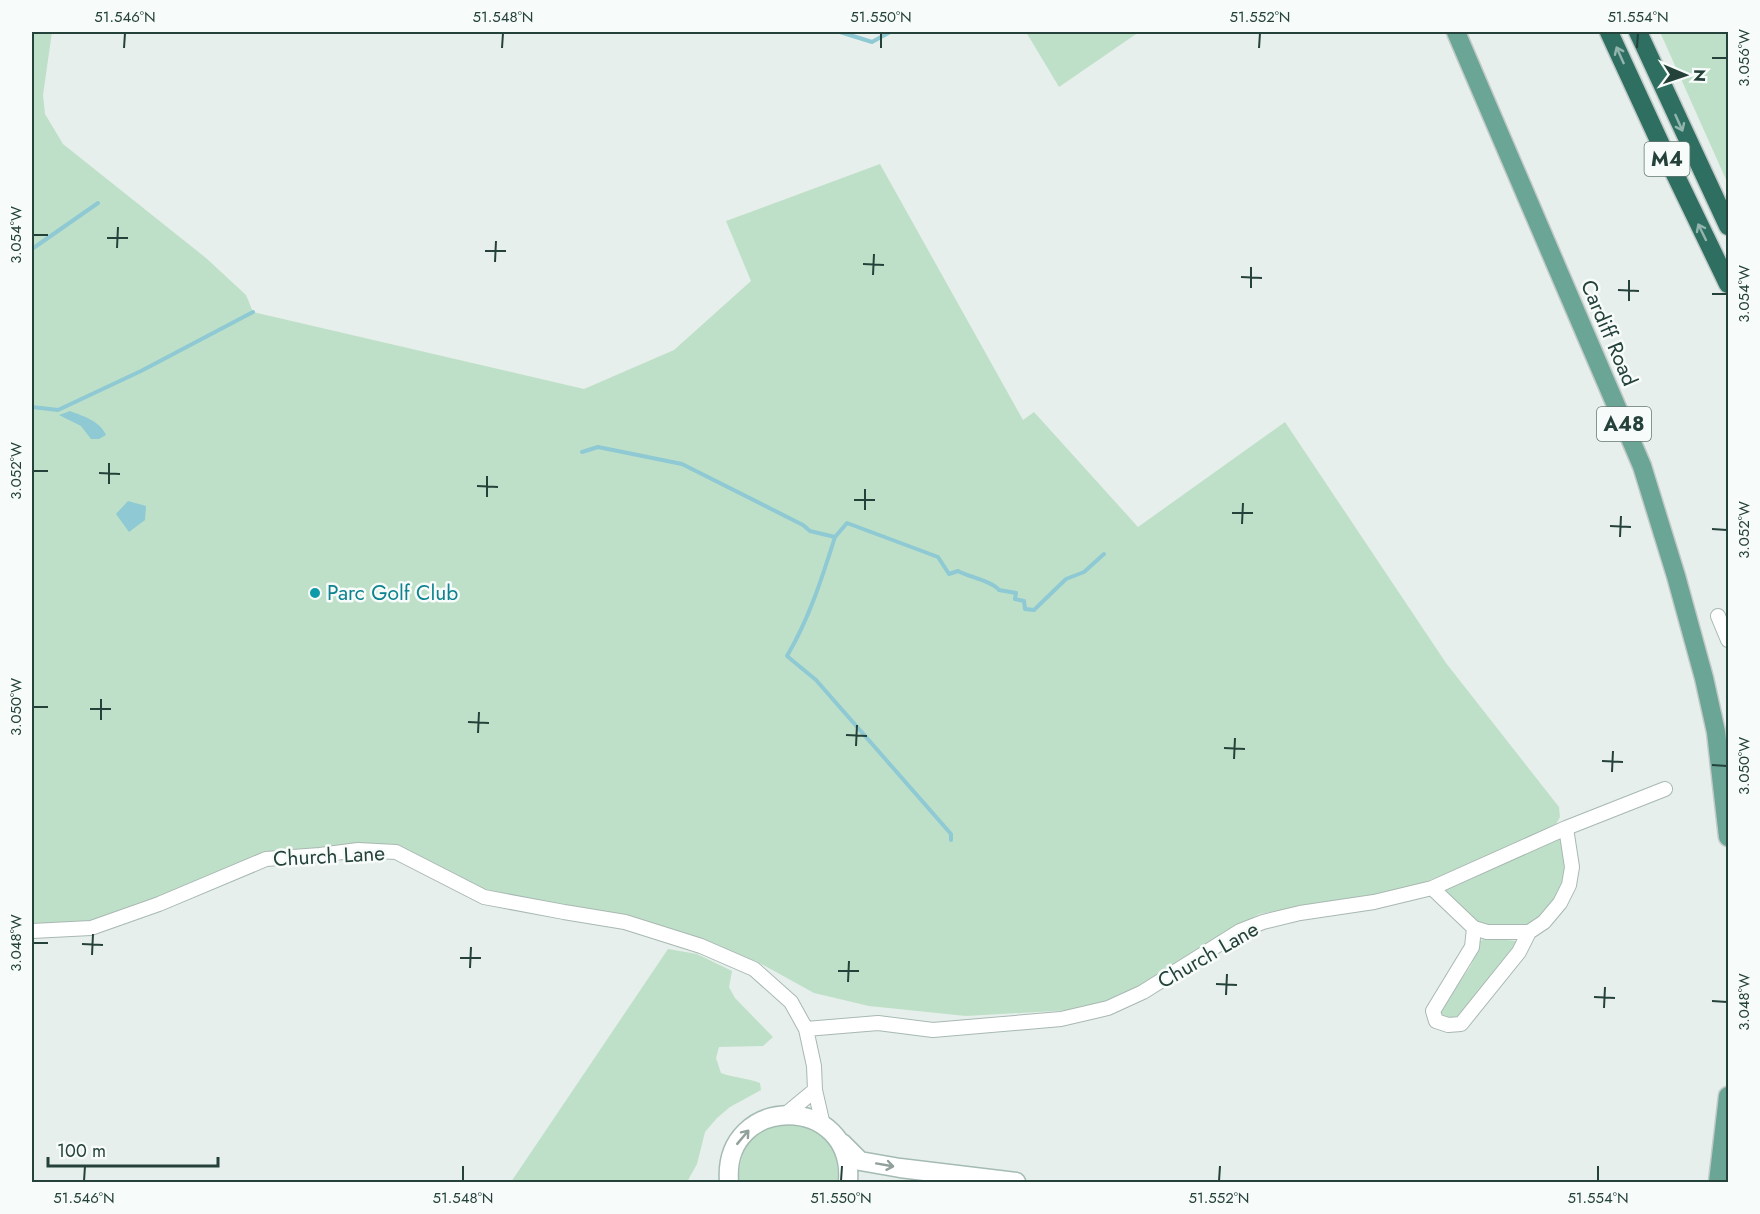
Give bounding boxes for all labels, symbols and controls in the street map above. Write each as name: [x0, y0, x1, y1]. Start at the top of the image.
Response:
text: 51.546°N: [94, 6, 156, 28]
text: 51.548°N: [473, 6, 533, 28]
text: 51.550°N: [850, 6, 912, 28]
text: 51.552°N: [1230, 6, 1290, 28]
text: 51.554°N: [1607, 6, 1669, 28]
text: 3.056°W: [1733, 29, 1755, 87]
north arrow: [1655, 45, 1715, 105]
one-way arrow: [1614, 47, 1625, 65]
text: N: [1688, 69, 1711, 82]
one-way arrow: [1674, 114, 1685, 132]
road number: M4: [1644, 142, 1690, 176]
text: 3.054°W: [5, 206, 27, 264]
one-way arrow: [1696, 223, 1708, 241]
text: 3.054°W: [1733, 265, 1755, 323]
street label: Cardiff Road: [1573, 275, 1645, 391]
road number: A48: [1597, 407, 1651, 441]
text: 3.052°W: [5, 442, 27, 500]
text: 3.052°W: [1733, 501, 1755, 559]
place label: Parc Golf Club: [327, 578, 458, 608]
marker: Parc Golf Club: [308, 586, 322, 600]
text: 3.050°W: [5, 678, 27, 736]
text: 3.050°W: [1733, 737, 1755, 795]
street label: Church Lane: [272, 838, 386, 874]
text: 3.048°W: [5, 914, 27, 972]
street label: Church Lane: [1152, 914, 1264, 996]
text: 3.048°W: [1733, 973, 1755, 1031]
scale bar: [48, 1130, 218, 1168]
one-way arrow: [736, 1130, 750, 1145]
text: 100 m: [57, 1138, 106, 1164]
one-way arrow: [874, 1160, 894, 1171]
text: 51.546°N: [53, 1187, 115, 1209]
text: 51.548°N: [433, 1187, 493, 1209]
text: 51.550°N: [810, 1187, 872, 1209]
text: 51.552°N: [1189, 1187, 1249, 1209]
text: 51.554°N: [1567, 1187, 1629, 1209]

